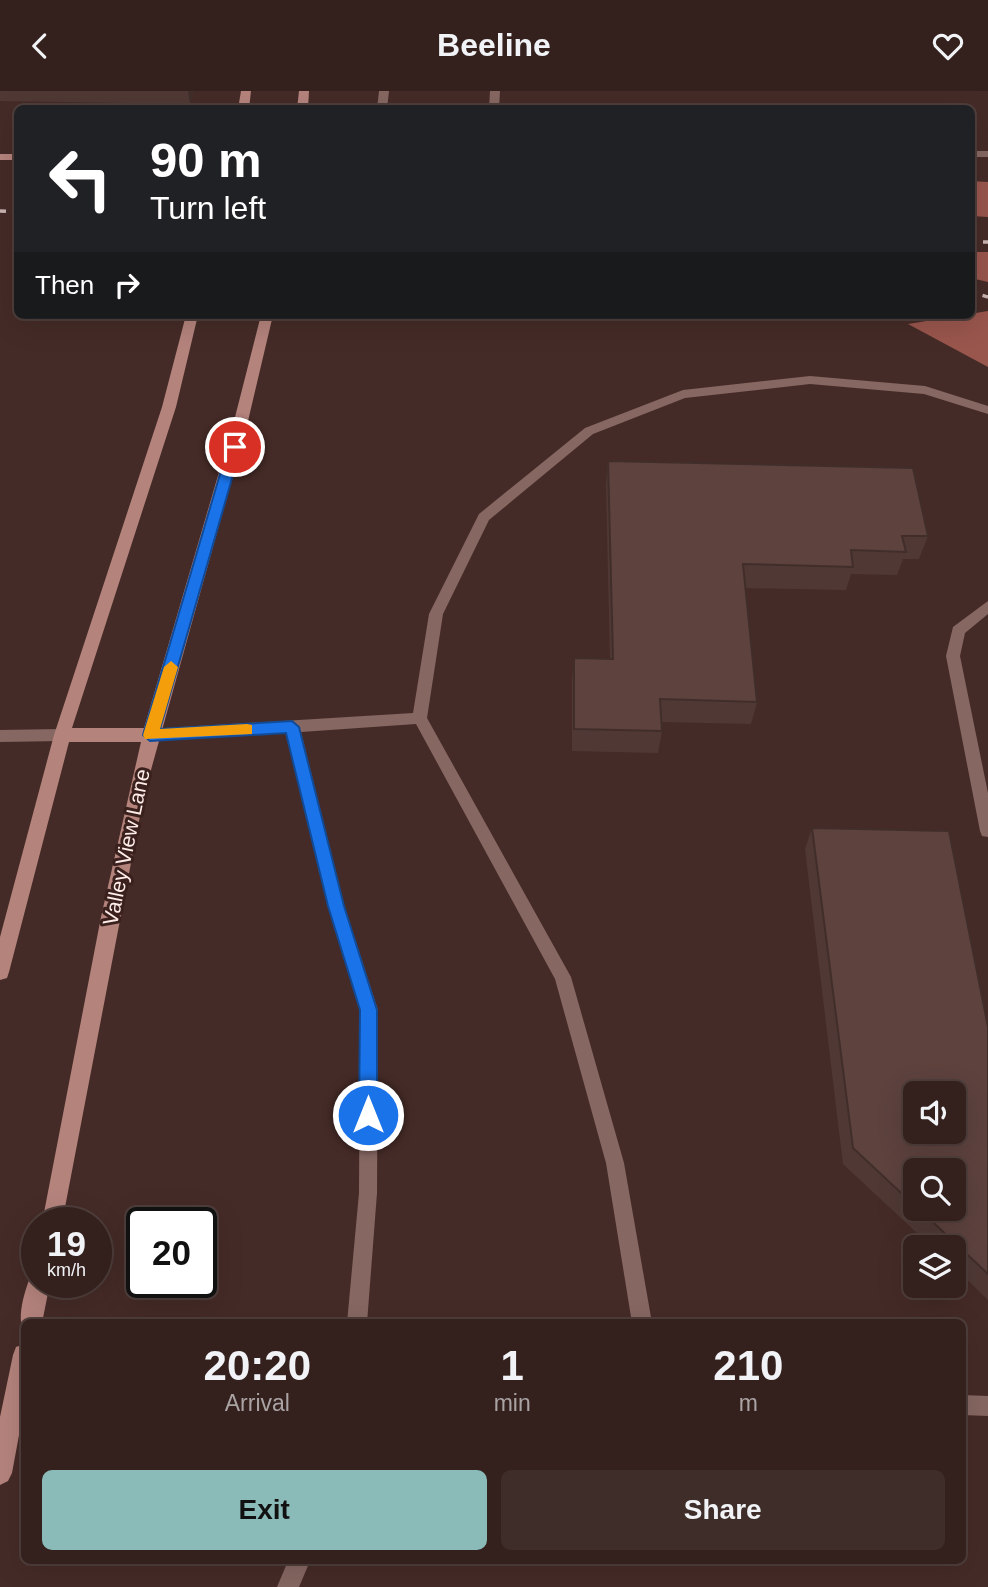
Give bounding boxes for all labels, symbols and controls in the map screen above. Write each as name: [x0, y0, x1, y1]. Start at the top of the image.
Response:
icon: back: [21, 27, 59, 65]
text: Beeline: [437, 27, 551, 63]
icon: heart: [929, 27, 967, 65]
icon: left: [35, 133, 126, 224]
text: 90 m: [150, 133, 262, 187]
text: Turn left: [150, 190, 266, 226]
icon: right: [108, 266, 146, 304]
text: Then: [35, 270, 94, 300]
pin: [205, 417, 265, 477]
icon: arrive: [216, 428, 254, 466]
street label: Valley View Lane: [98, 767, 154, 927]
position arrow: [331, 1078, 405, 1152]
map controls: [903, 1081, 966, 1298]
button: sound: [903, 1081, 966, 1144]
button: search: [903, 1158, 966, 1221]
speed limit sign: 20: [126, 1207, 217, 1298]
text: 19: [47, 1224, 86, 1263]
button: layers: [903, 1235, 966, 1298]
text: km/h: [47, 1260, 86, 1280]
text: 20:20: [204, 1342, 311, 1389]
text: 1: [500, 1342, 524, 1389]
text: 210: [713, 1342, 783, 1389]
text: Arrival: [225, 1390, 290, 1416]
text: min: [494, 1390, 531, 1416]
text: m: [739, 1390, 758, 1416]
button: Exit: [42, 1470, 487, 1550]
button: Share: [501, 1470, 945, 1550]

